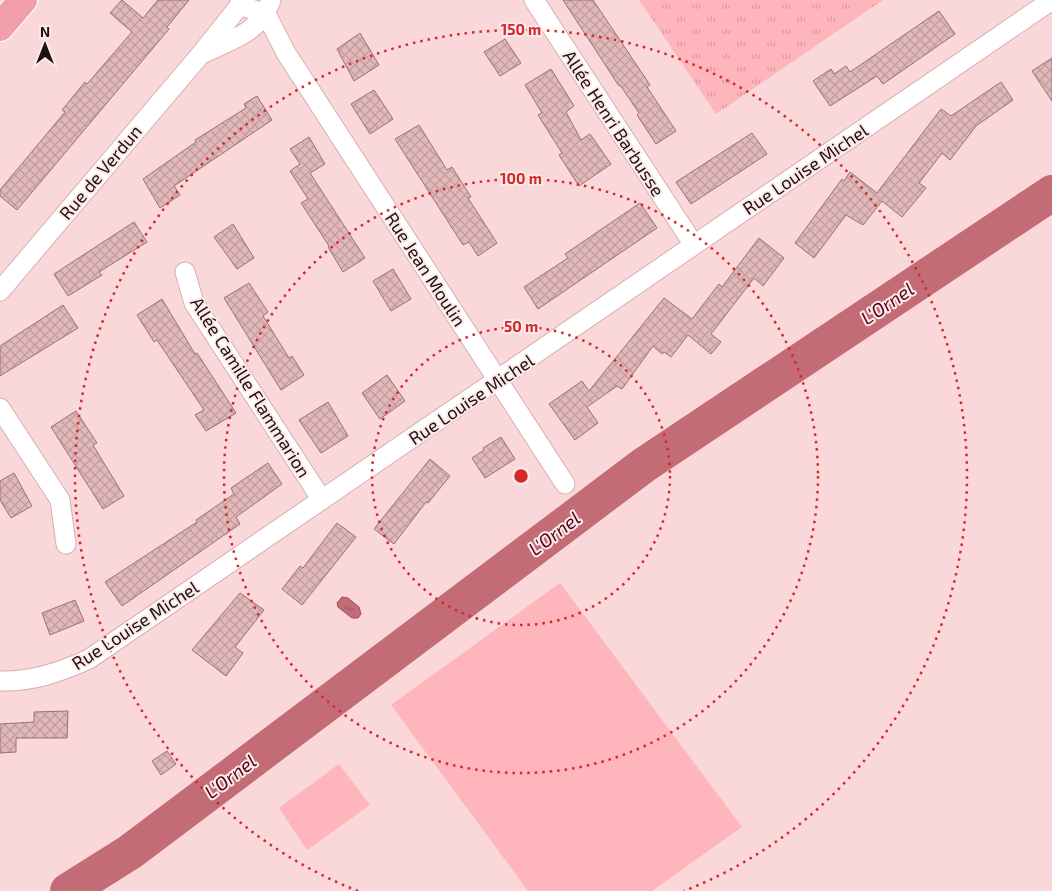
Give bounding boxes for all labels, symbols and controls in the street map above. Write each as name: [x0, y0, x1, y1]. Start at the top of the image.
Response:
north arrow: [20, 20, 70, 70]
text: 150 m: [501, 20, 541, 38]
text: N: [40, 23, 50, 40]
street label: Allée Henri Barbusse: [559, 46, 669, 200]
street label: Rue Louise Michel: [738, 119, 872, 219]
street label: Rue de Verdun: [54, 120, 146, 224]
text: 100 m: [500, 169, 542, 187]
street label: Rue Jean Moulin: [381, 208, 471, 330]
water label: L'Ornel: [856, 277, 918, 329]
street label: Allée Camille Flammarion: [186, 293, 316, 481]
text: 50 m: [504, 317, 538, 335]
street label: Rue Louise Michel: [404, 349, 538, 449]
centre of rings: [512, 467, 530, 485]
water label: L'Ornel: [524, 506, 584, 560]
street label: Rue Louise Michel: [68, 576, 203, 674]
water label: L'Ornel: [200, 749, 260, 803]

